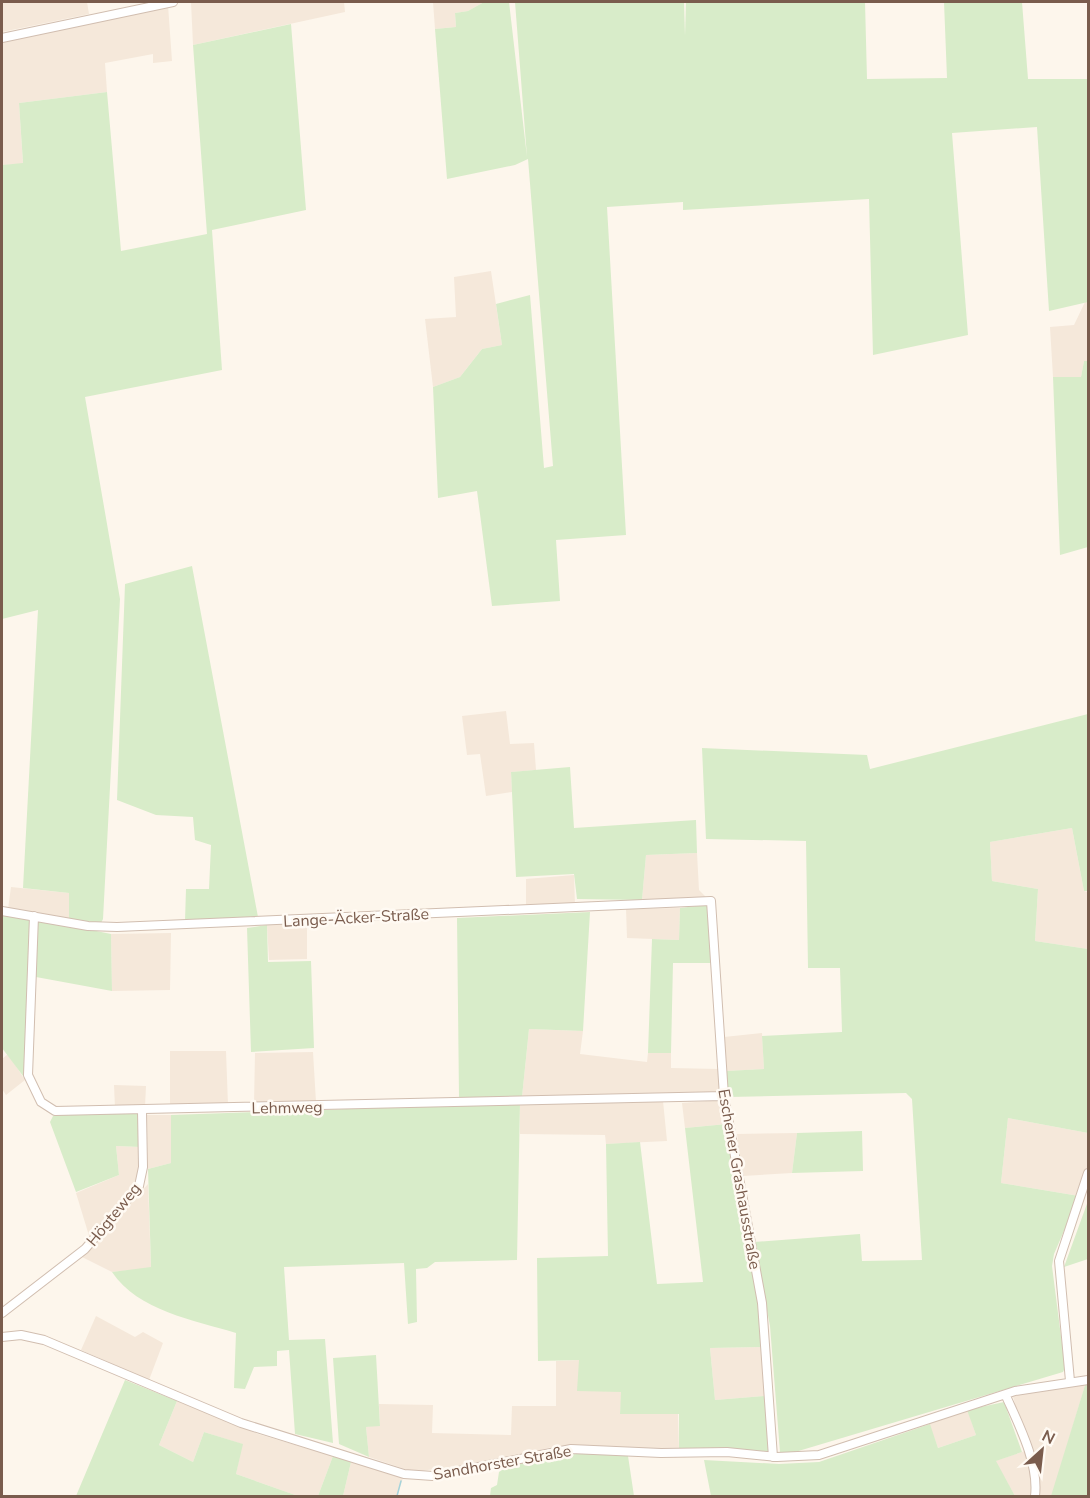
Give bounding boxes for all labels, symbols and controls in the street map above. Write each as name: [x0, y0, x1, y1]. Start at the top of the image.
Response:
street label: Lange-Äcker-Straße: [283, 903, 429, 933]
street label: Eschener Grashausstraße: [712, 1087, 766, 1271]
street label: Lehmweg: [251, 1096, 323, 1120]
street label: Högteweg: [81, 1178, 146, 1251]
north arrow: [1012, 1420, 1072, 1480]
text: N: [1038, 1425, 1059, 1450]
street label: Sandhorster Straße: [431, 1440, 573, 1486]

